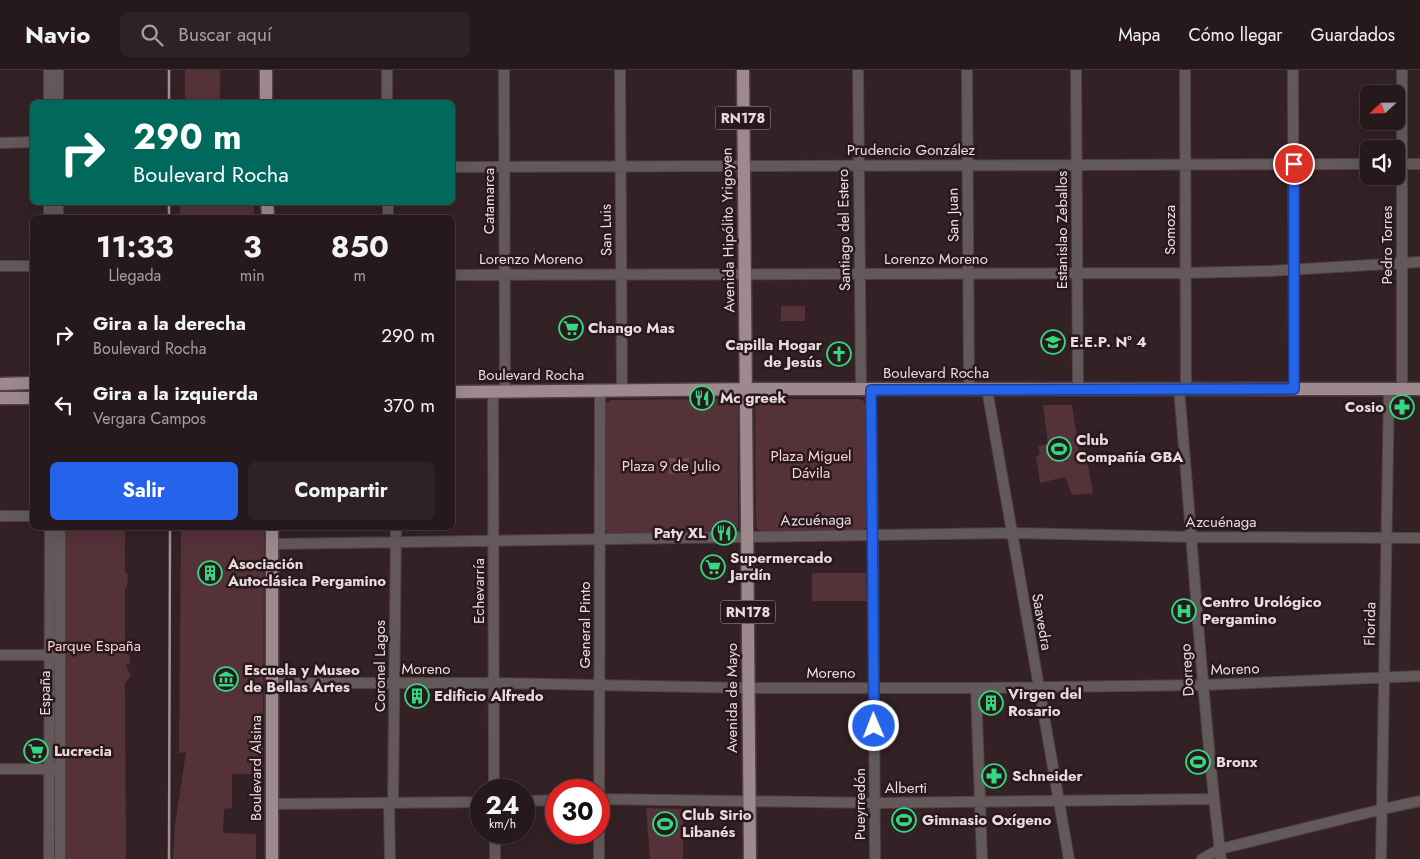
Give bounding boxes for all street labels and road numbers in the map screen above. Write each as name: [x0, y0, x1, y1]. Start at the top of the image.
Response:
road number: RN178: [716, 106, 770, 129]
street label: Prudencio González: [847, 139, 975, 161]
street label: Avenida Hipólito Yrigoyen: [716, 147, 740, 313]
street label: Catamarca: [478, 168, 500, 234]
street label: Santiago del Estero: [832, 169, 856, 291]
street label: Estanislao Zeballos: [1051, 171, 1073, 289]
street label: San Juan: [942, 188, 964, 242]
street label: San Luis: [595, 204, 617, 256]
street label: Somoza: [1159, 205, 1181, 255]
street label: Pedro Torres: [1376, 205, 1398, 285]
street label: Lorenzo Moreno: [479, 248, 583, 270]
street label: Lorenzo Moreno: [884, 248, 988, 270]
street label: Boulevard Rocha: [883, 362, 989, 384]
street label: Boulevard Rocha: [478, 364, 584, 386]
street label: Azcuénaga: [780, 508, 852, 532]
street label: Azcuénaga: [1186, 511, 1256, 533]
street label: Echevarría: [468, 558, 490, 624]
street label: General Pinto: [574, 581, 596, 669]
street label: Saavedra: [1026, 592, 1058, 652]
road number: RN178: [720, 600, 776, 624]
street label: Florida: [1359, 602, 1381, 646]
street label: Coronel Lagos: [369, 620, 391, 712]
street label: Avenida de Mayo: [721, 643, 743, 753]
street label: Dorrego: [1174, 643, 1200, 697]
street label: Moreno: [1210, 657, 1260, 681]
street label: Moreno: [401, 658, 451, 680]
street label: Moreno: [806, 662, 856, 684]
street label: España: [34, 670, 56, 716]
street label: Boulevard Alsina: [245, 715, 267, 821]
street label: Pueyrredón: [849, 768, 871, 840]
street label: Alberti: [885, 777, 927, 799]

